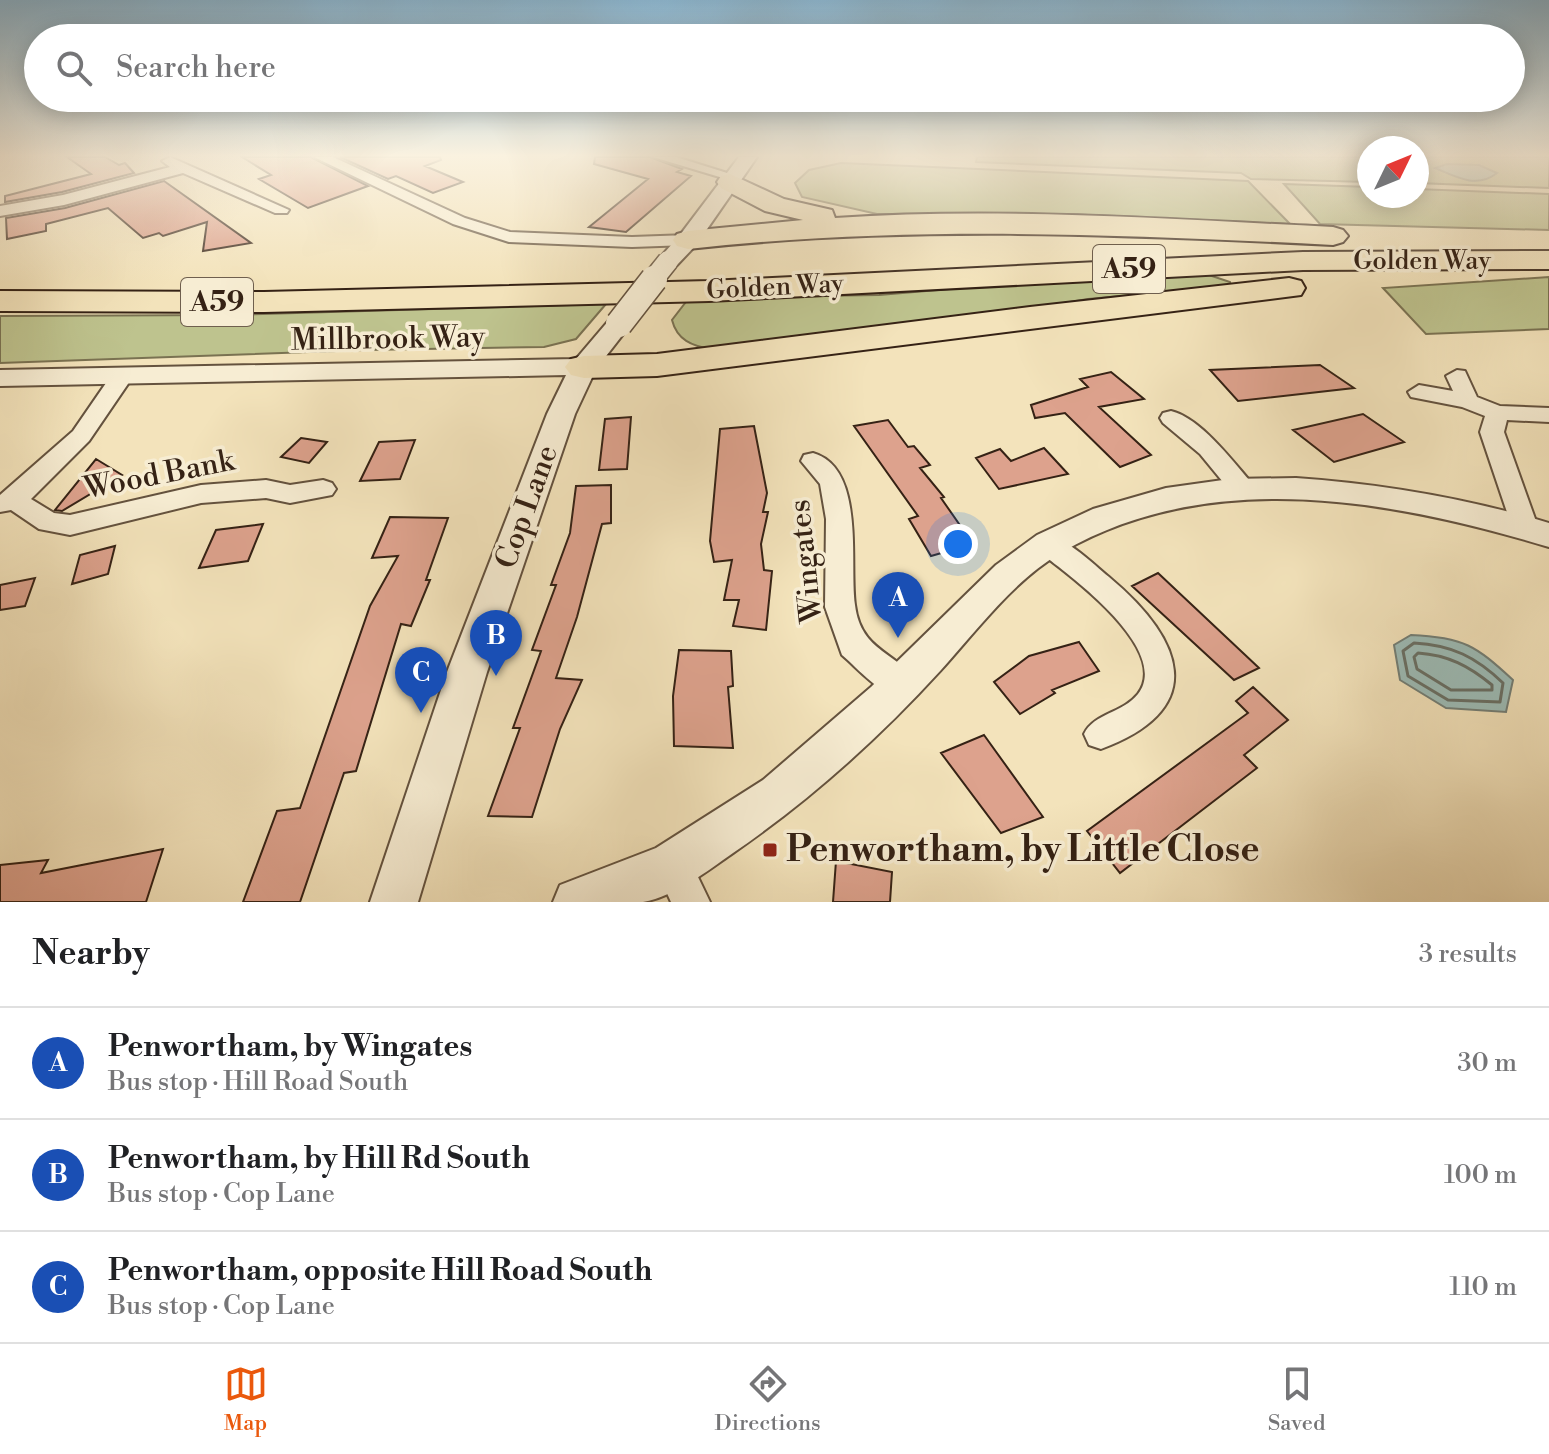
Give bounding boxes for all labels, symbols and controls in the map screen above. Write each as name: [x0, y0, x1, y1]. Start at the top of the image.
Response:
search box: [24, 24, 1525, 112]
icon: search: [52, 46, 96, 90]
text: Search here: [116, 49, 276, 87]
north arrow: [1357, 136, 1429, 208]
road number: A59: [1093, 245, 1165, 293]
street label: Golden Way: [1353, 245, 1491, 277]
street label: Golden Way: [705, 267, 845, 307]
road number: A59: [181, 278, 253, 326]
street label: Millbrook Way: [291, 318, 486, 360]
street label: Cop Lane: [487, 440, 567, 574]
street label: Wood Bank: [80, 442, 239, 508]
street label: Wingates: [781, 498, 831, 625]
your location: [938, 524, 978, 564]
pin: A: [872, 572, 924, 638]
pin: B: [470, 610, 522, 676]
pin: C: [395, 647, 447, 713]
place label: Penwortham, by Little Close: [786, 828, 1260, 873]
marker: Penwortham, by Little Close: [761, 841, 779, 859]
text: Nearby: [32, 933, 150, 975]
text: 3 results: [1419, 938, 1517, 970]
text: Penwortham, by Wingates: [108, 1028, 472, 1066]
text: A: [49, 1047, 67, 1079]
text: 30 m: [1457, 1047, 1517, 1079]
text: Bus stop · Hill Road South: [108, 1066, 408, 1098]
text: Penwortham, by Hill Rd South: [108, 1140, 530, 1178]
text: B: [48, 1159, 68, 1191]
text: 100 m: [1444, 1159, 1517, 1191]
text: Bus stop · Cop Lane: [108, 1178, 335, 1210]
text: Penwortham, opposite Hill Road South: [108, 1252, 652, 1290]
text: C: [49, 1271, 67, 1303]
text: 110 m: [1449, 1271, 1517, 1303]
text: Bus stop · Cop Lane: [108, 1290, 335, 1322]
tab: Map: [224, 1362, 268, 1437]
tab: Directions: [715, 1362, 821, 1437]
tab: Saved: [1268, 1362, 1325, 1437]

